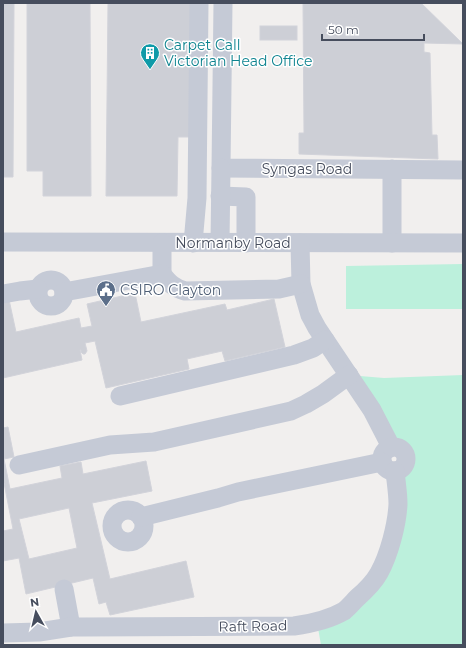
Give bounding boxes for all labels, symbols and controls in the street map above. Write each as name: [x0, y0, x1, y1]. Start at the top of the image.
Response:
scale bar: [322, 16, 424, 42]
text: 50 m: [328, 22, 359, 37]
place label: Carpet Call Victorian Head Office: [164, 36, 312, 70]
building icon: Carpet Call Victorian Head Office: [139, 42, 161, 70]
street label: Syngas Road: [262, 160, 352, 178]
street label: Normanby Road: [175, 234, 291, 252]
public building icon: CSIRO Clayton: [95, 279, 117, 307]
place label: CSIRO Clayton: [120, 281, 221, 299]
north arrow: [16, 592, 56, 632]
text: N: [29, 595, 40, 610]
street label: Raft Road: [218, 616, 288, 636]

